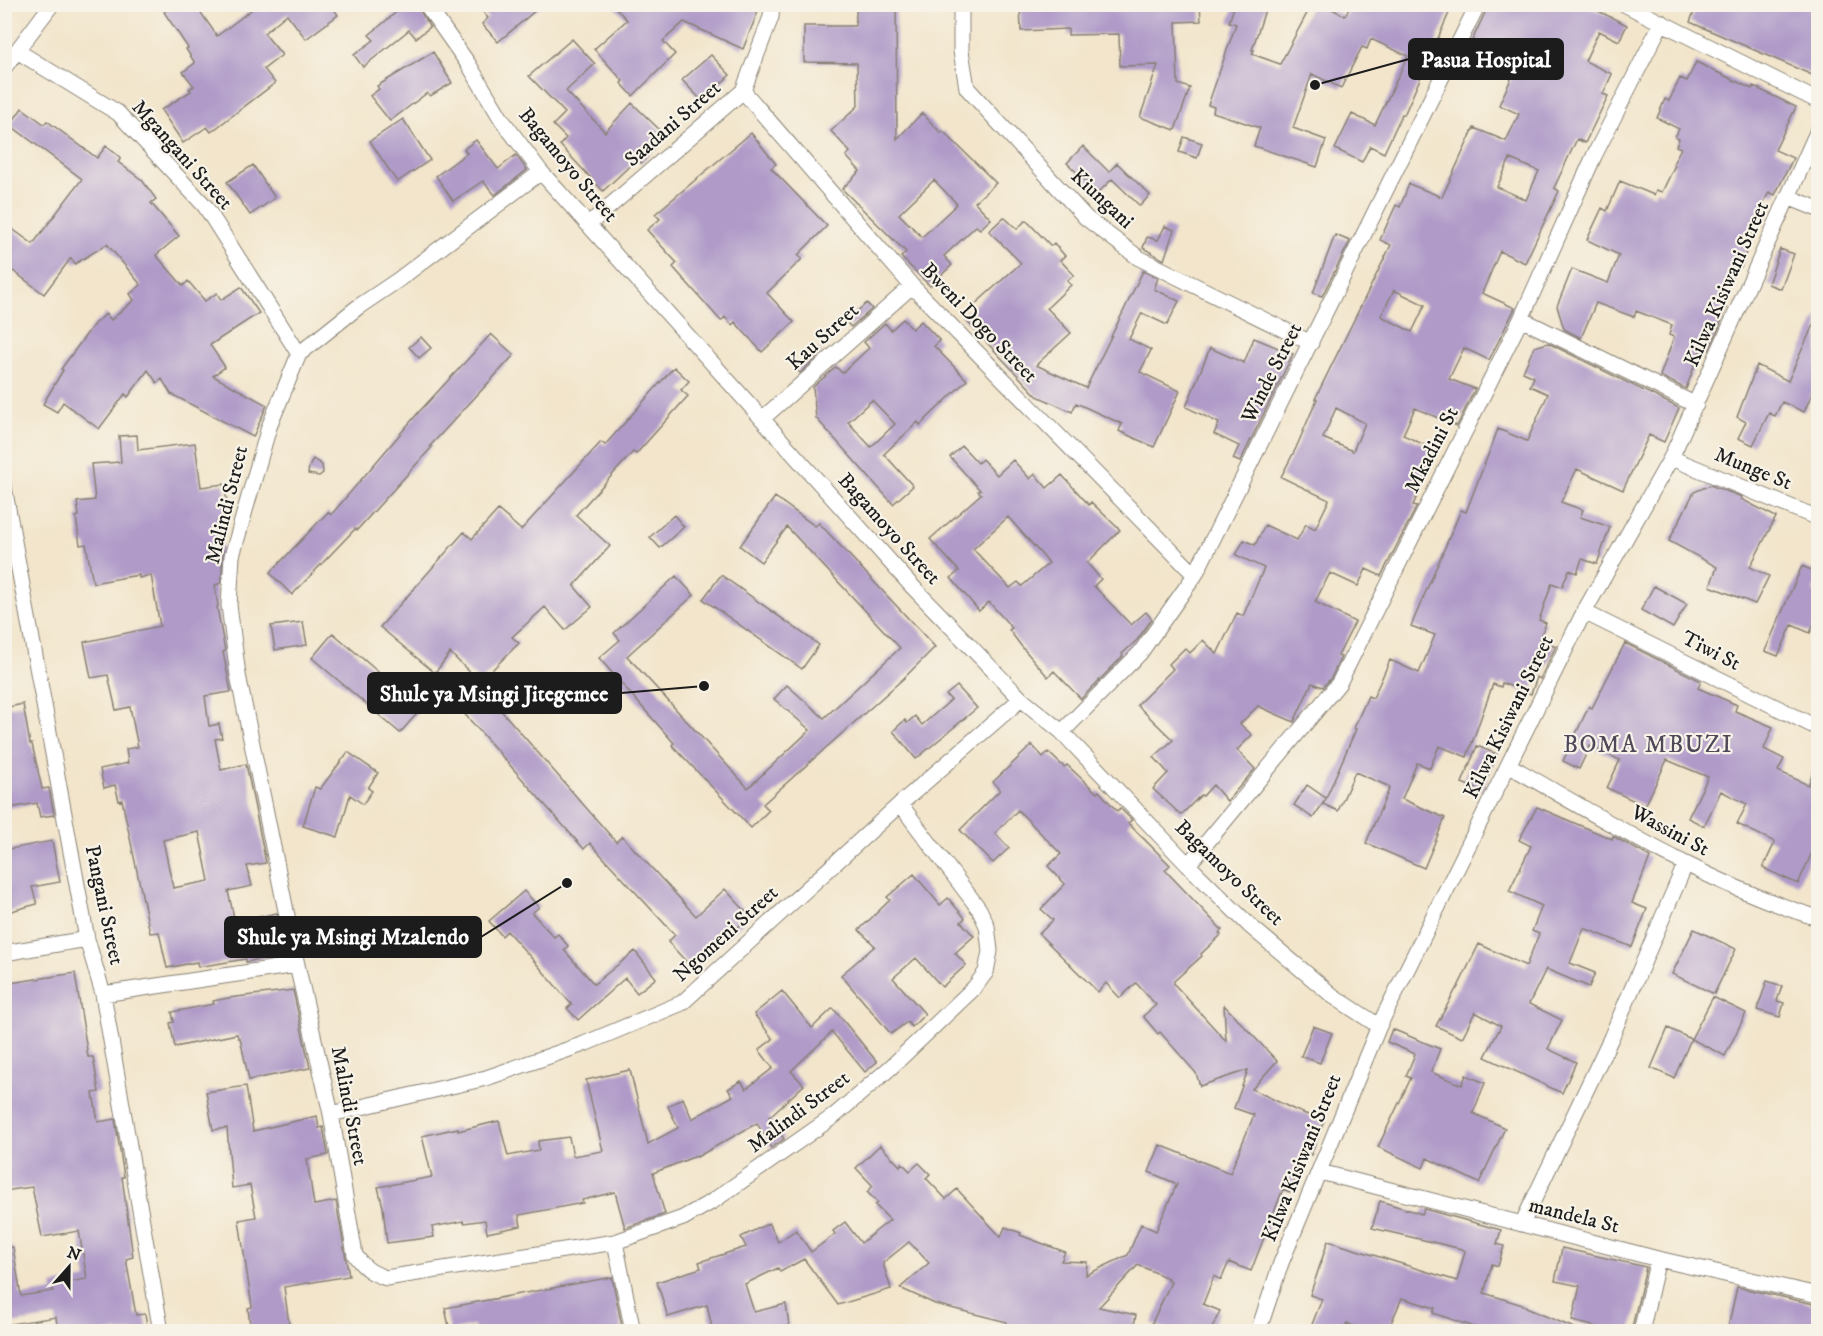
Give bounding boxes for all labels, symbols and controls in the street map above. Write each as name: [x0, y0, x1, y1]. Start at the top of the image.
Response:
callout: Pasua Hospital: [1409, 39, 1563, 79]
text: Pasua Hospital: [1421, 47, 1551, 74]
street label: Saadani Street: [620, 75, 727, 173]
street label: Mgangani Street: [126, 95, 238, 216]
street label: Bagamoyo Street: [513, 102, 624, 228]
street label: Kiungani: [1065, 163, 1139, 235]
street label: Kilwa Kisiwani Street: [1679, 197, 1775, 371]
street label: Bweni Dogo Street: [915, 258, 1043, 389]
street label: Kau Street: [782, 298, 865, 376]
street label: Winde Street: [1235, 318, 1308, 428]
street label: Mkadini St: [1399, 402, 1465, 497]
street label: Munge St: [1711, 442, 1796, 496]
street label: Malindi Street: [200, 443, 254, 567]
street label: Bagamoyo Street: [832, 468, 946, 590]
street label: Tiwi St: [1677, 625, 1745, 677]
street label: Kilwa Kisiwani Street: [1458, 631, 1560, 803]
callout: Shule ya Msingi Jitegemee: [368, 673, 621, 713]
text: Shule ya Msingi Jitegemee: [380, 681, 608, 708]
district label: BOMA MBUZI: [1563, 730, 1733, 760]
street label: Wassini St: [1625, 799, 1714, 863]
street label: Bagamoyo Street: [1169, 814, 1289, 932]
street label: Pangani Street: [79, 843, 129, 968]
street label: Ngomeni Street: [668, 880, 784, 988]
callout: Shule ya Msingi Mzalendo: [225, 917, 481, 957]
text: Shule ya Msingi Mzalendo: [237, 924, 469, 951]
street label: Malindi Street: [325, 1044, 373, 1168]
street label: Malindi Street: [743, 1065, 855, 1159]
street label: Kilwa Kisiwani Street: [1256, 1070, 1348, 1246]
street label: mandela St: [1526, 1192, 1622, 1240]
north arrow: [39, 1237, 99, 1297]
text: N: [64, 1242, 84, 1266]

